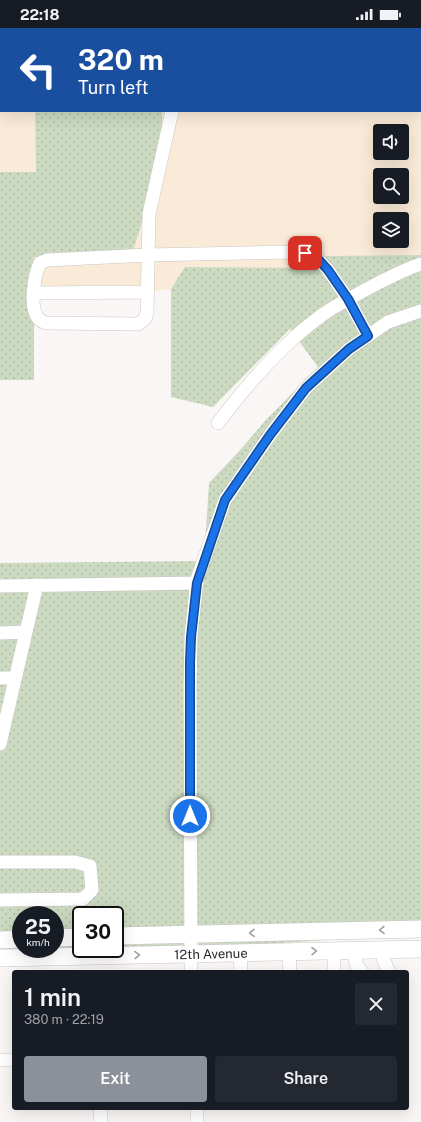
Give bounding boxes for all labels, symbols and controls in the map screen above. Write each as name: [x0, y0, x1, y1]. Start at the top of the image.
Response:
text: 22:18: [20, 6, 60, 23]
text: 320 m: [78, 43, 164, 76]
icon: left: [12, 44, 64, 96]
text: Turn left: [78, 77, 148, 98]
map controls: [373, 124, 409, 248]
button: sound: [373, 124, 409, 160]
button: search: [373, 168, 409, 204]
button: layers: [373, 212, 409, 248]
pin: [288, 236, 322, 270]
icon: arrive: [294, 242, 316, 264]
position arrow: [169, 795, 211, 837]
speed limit sign: 30: [72, 906, 124, 958]
text: 25: [25, 915, 51, 939]
one-way arrow: [379, 926, 385, 934]
one-way arrow: [249, 928, 255, 937]
text: km/h: [26, 936, 50, 948]
street label: 12th Avenue: [174, 945, 248, 962]
one-way arrow: [311, 947, 317, 956]
one-way arrow: [134, 951, 140, 959]
text: 1 min: [24, 983, 81, 1011]
button: close: [355, 983, 397, 1025]
text: 380 m · 22:19: [24, 1012, 104, 1027]
button: Exit: [24, 1056, 207, 1102]
button: Share: [215, 1056, 397, 1102]

